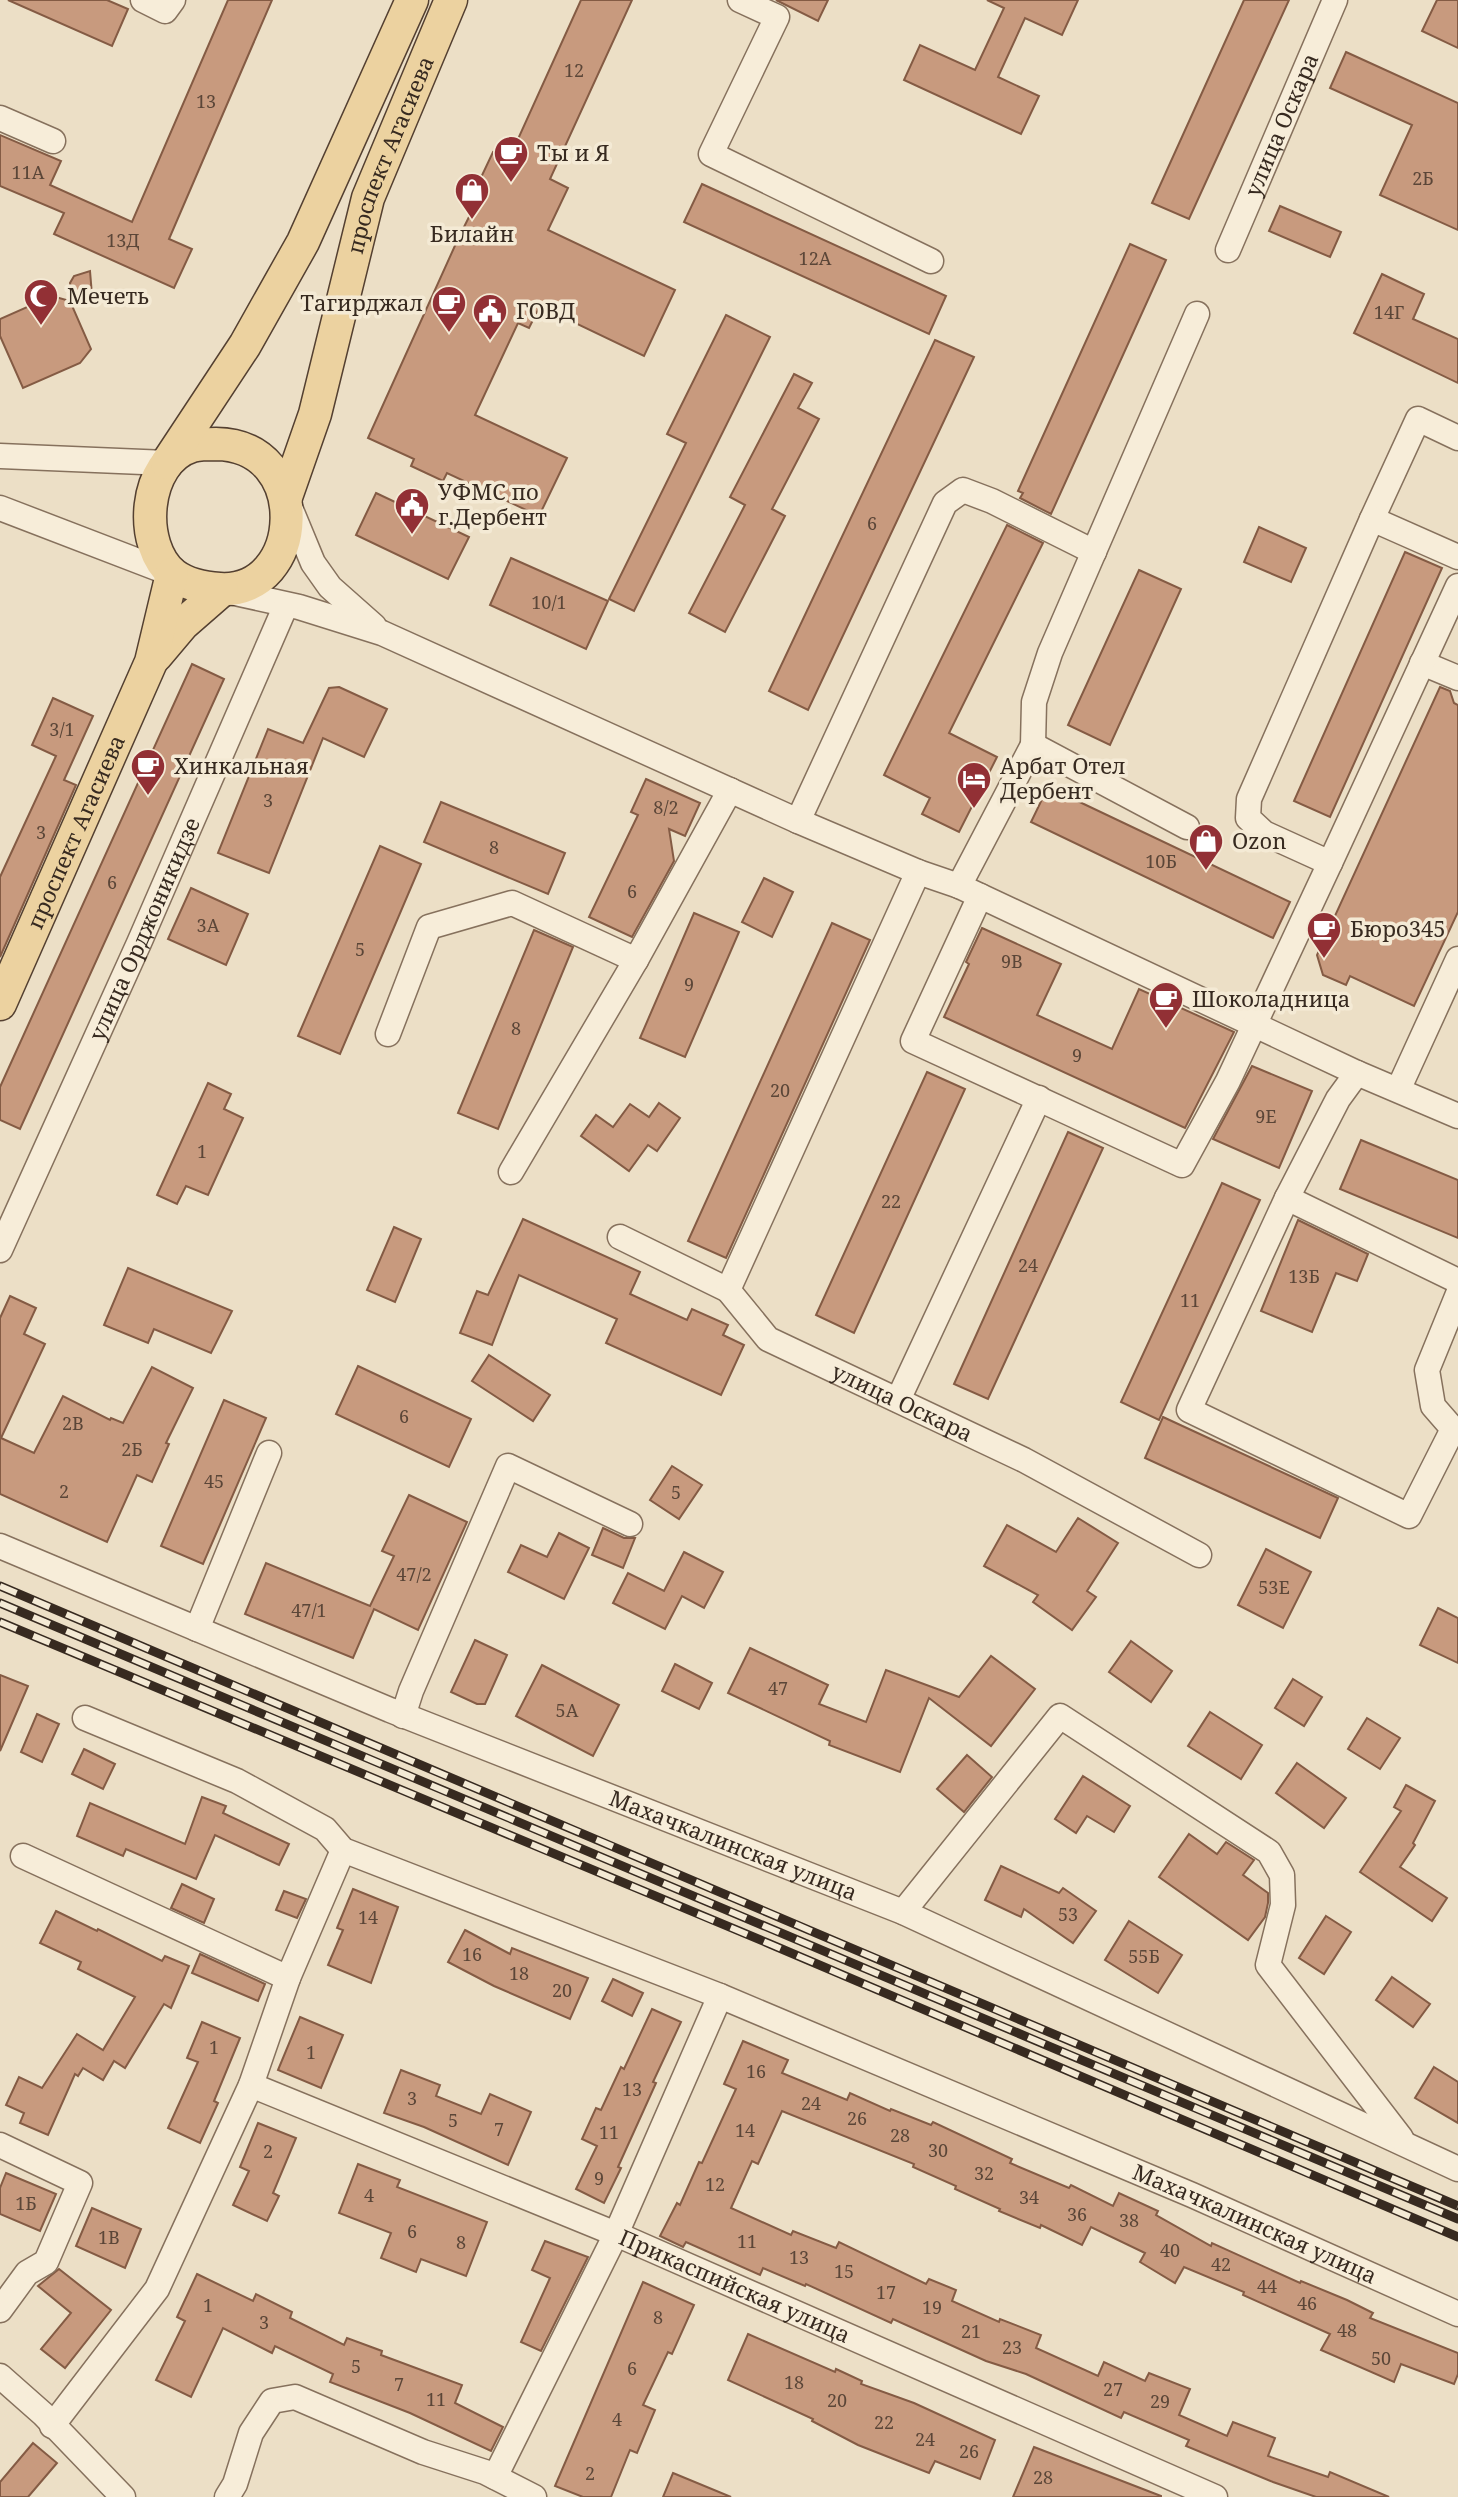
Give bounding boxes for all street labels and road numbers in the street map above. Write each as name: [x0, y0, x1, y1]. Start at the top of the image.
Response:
street label: улица Оскара: [1237, 48, 1324, 201]
street label: проспект Агасиева: [339, 51, 440, 257]
street label: проспект Агасиева: [19, 730, 131, 934]
street label: улица Орджоникидзе: [81, 812, 206, 1045]
street label: улица Оскара: [827, 1355, 978, 1448]
street label: Махачкалинская улица: [605, 1782, 862, 1907]
street label: Махачкалинская улица: [1129, 2156, 1382, 2290]
street label: Прикаспийская улица: [615, 2221, 855, 2349]

